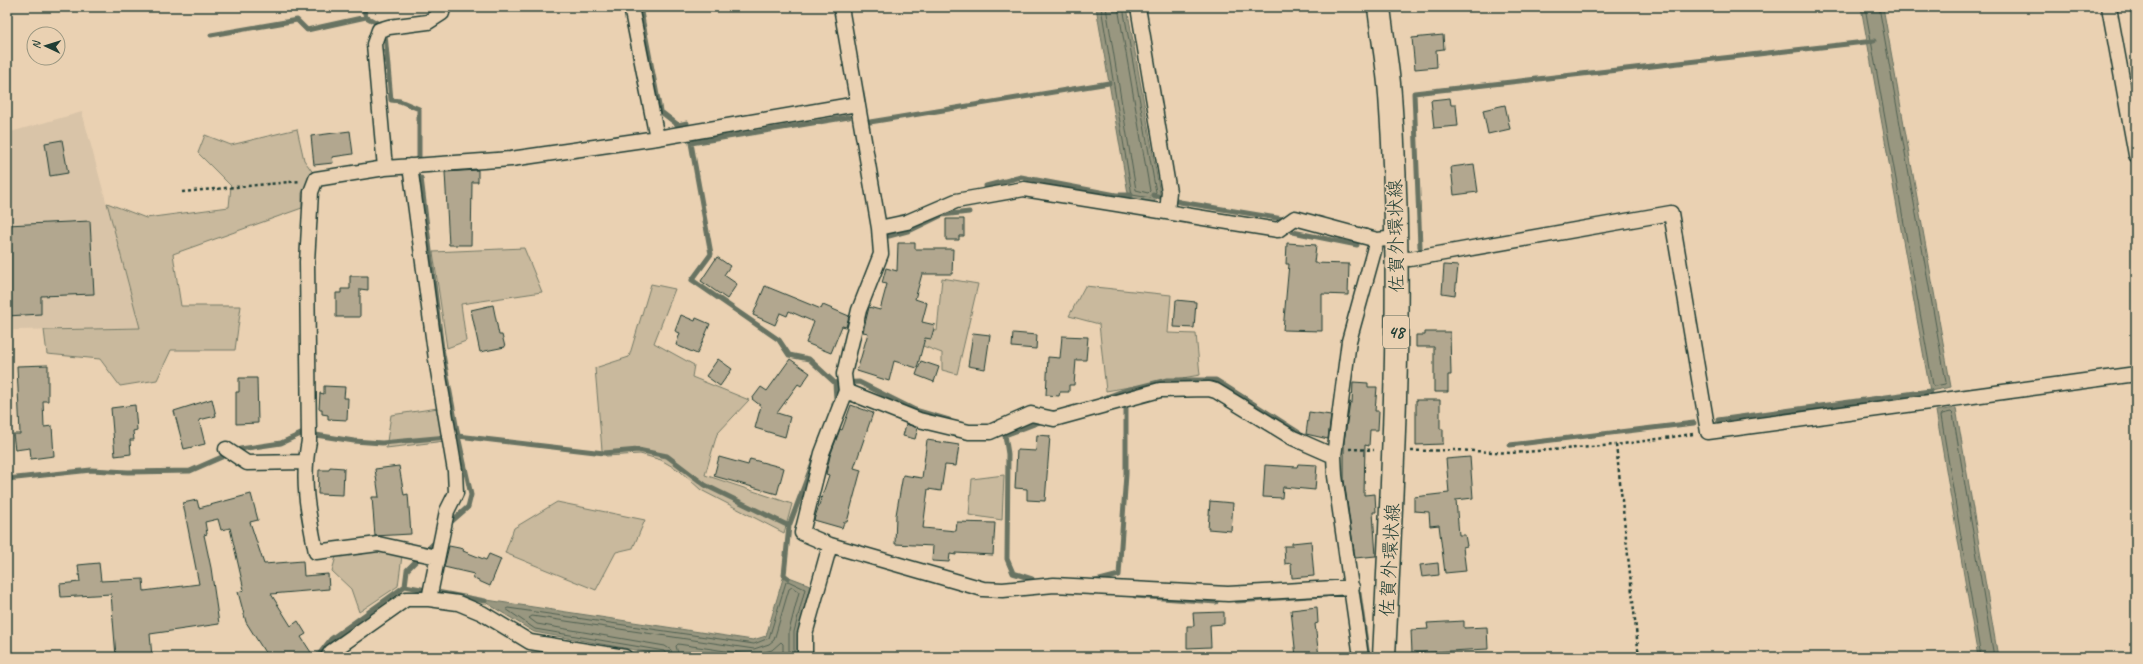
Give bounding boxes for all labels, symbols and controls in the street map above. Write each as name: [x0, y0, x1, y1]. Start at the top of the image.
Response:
north arrow: [26, 26, 66, 66]
text: N: [29, 39, 43, 49]
street label: 佐賀外環状線: [1383, 179, 1409, 293]
road number: 48: [1383, 316, 1409, 348]
street label: 佐賀外環状線: [1375, 502, 1405, 618]

